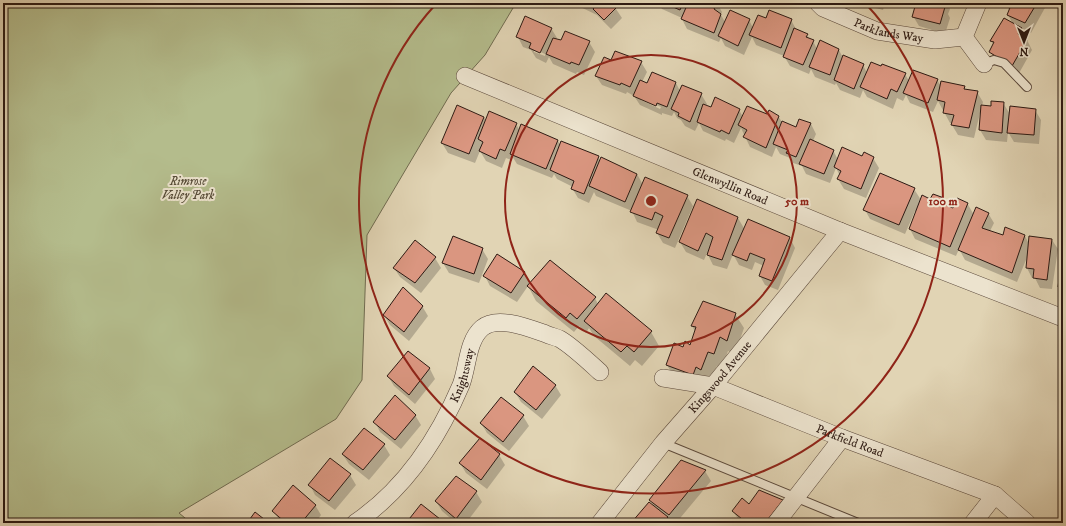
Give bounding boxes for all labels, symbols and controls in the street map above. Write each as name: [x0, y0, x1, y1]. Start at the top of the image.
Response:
street label: Parklands Way: [852, 15, 925, 46]
north arrow: [1004, 22, 1044, 62]
text: N: [1019, 44, 1029, 58]
street label: Glenwyllin Road: [690, 164, 770, 208]
park label: Rimrose Valley Park: [162, 174, 214, 203]
centre of rings: [644, 194, 658, 208]
text: 50 m: [784, 194, 809, 209]
text: 100 m: [929, 194, 957, 209]
street label: Kingswood Avenue: [685, 338, 755, 417]
street label: Knightsway: [447, 346, 478, 405]
street label: Parkfield Road: [814, 421, 886, 461]

